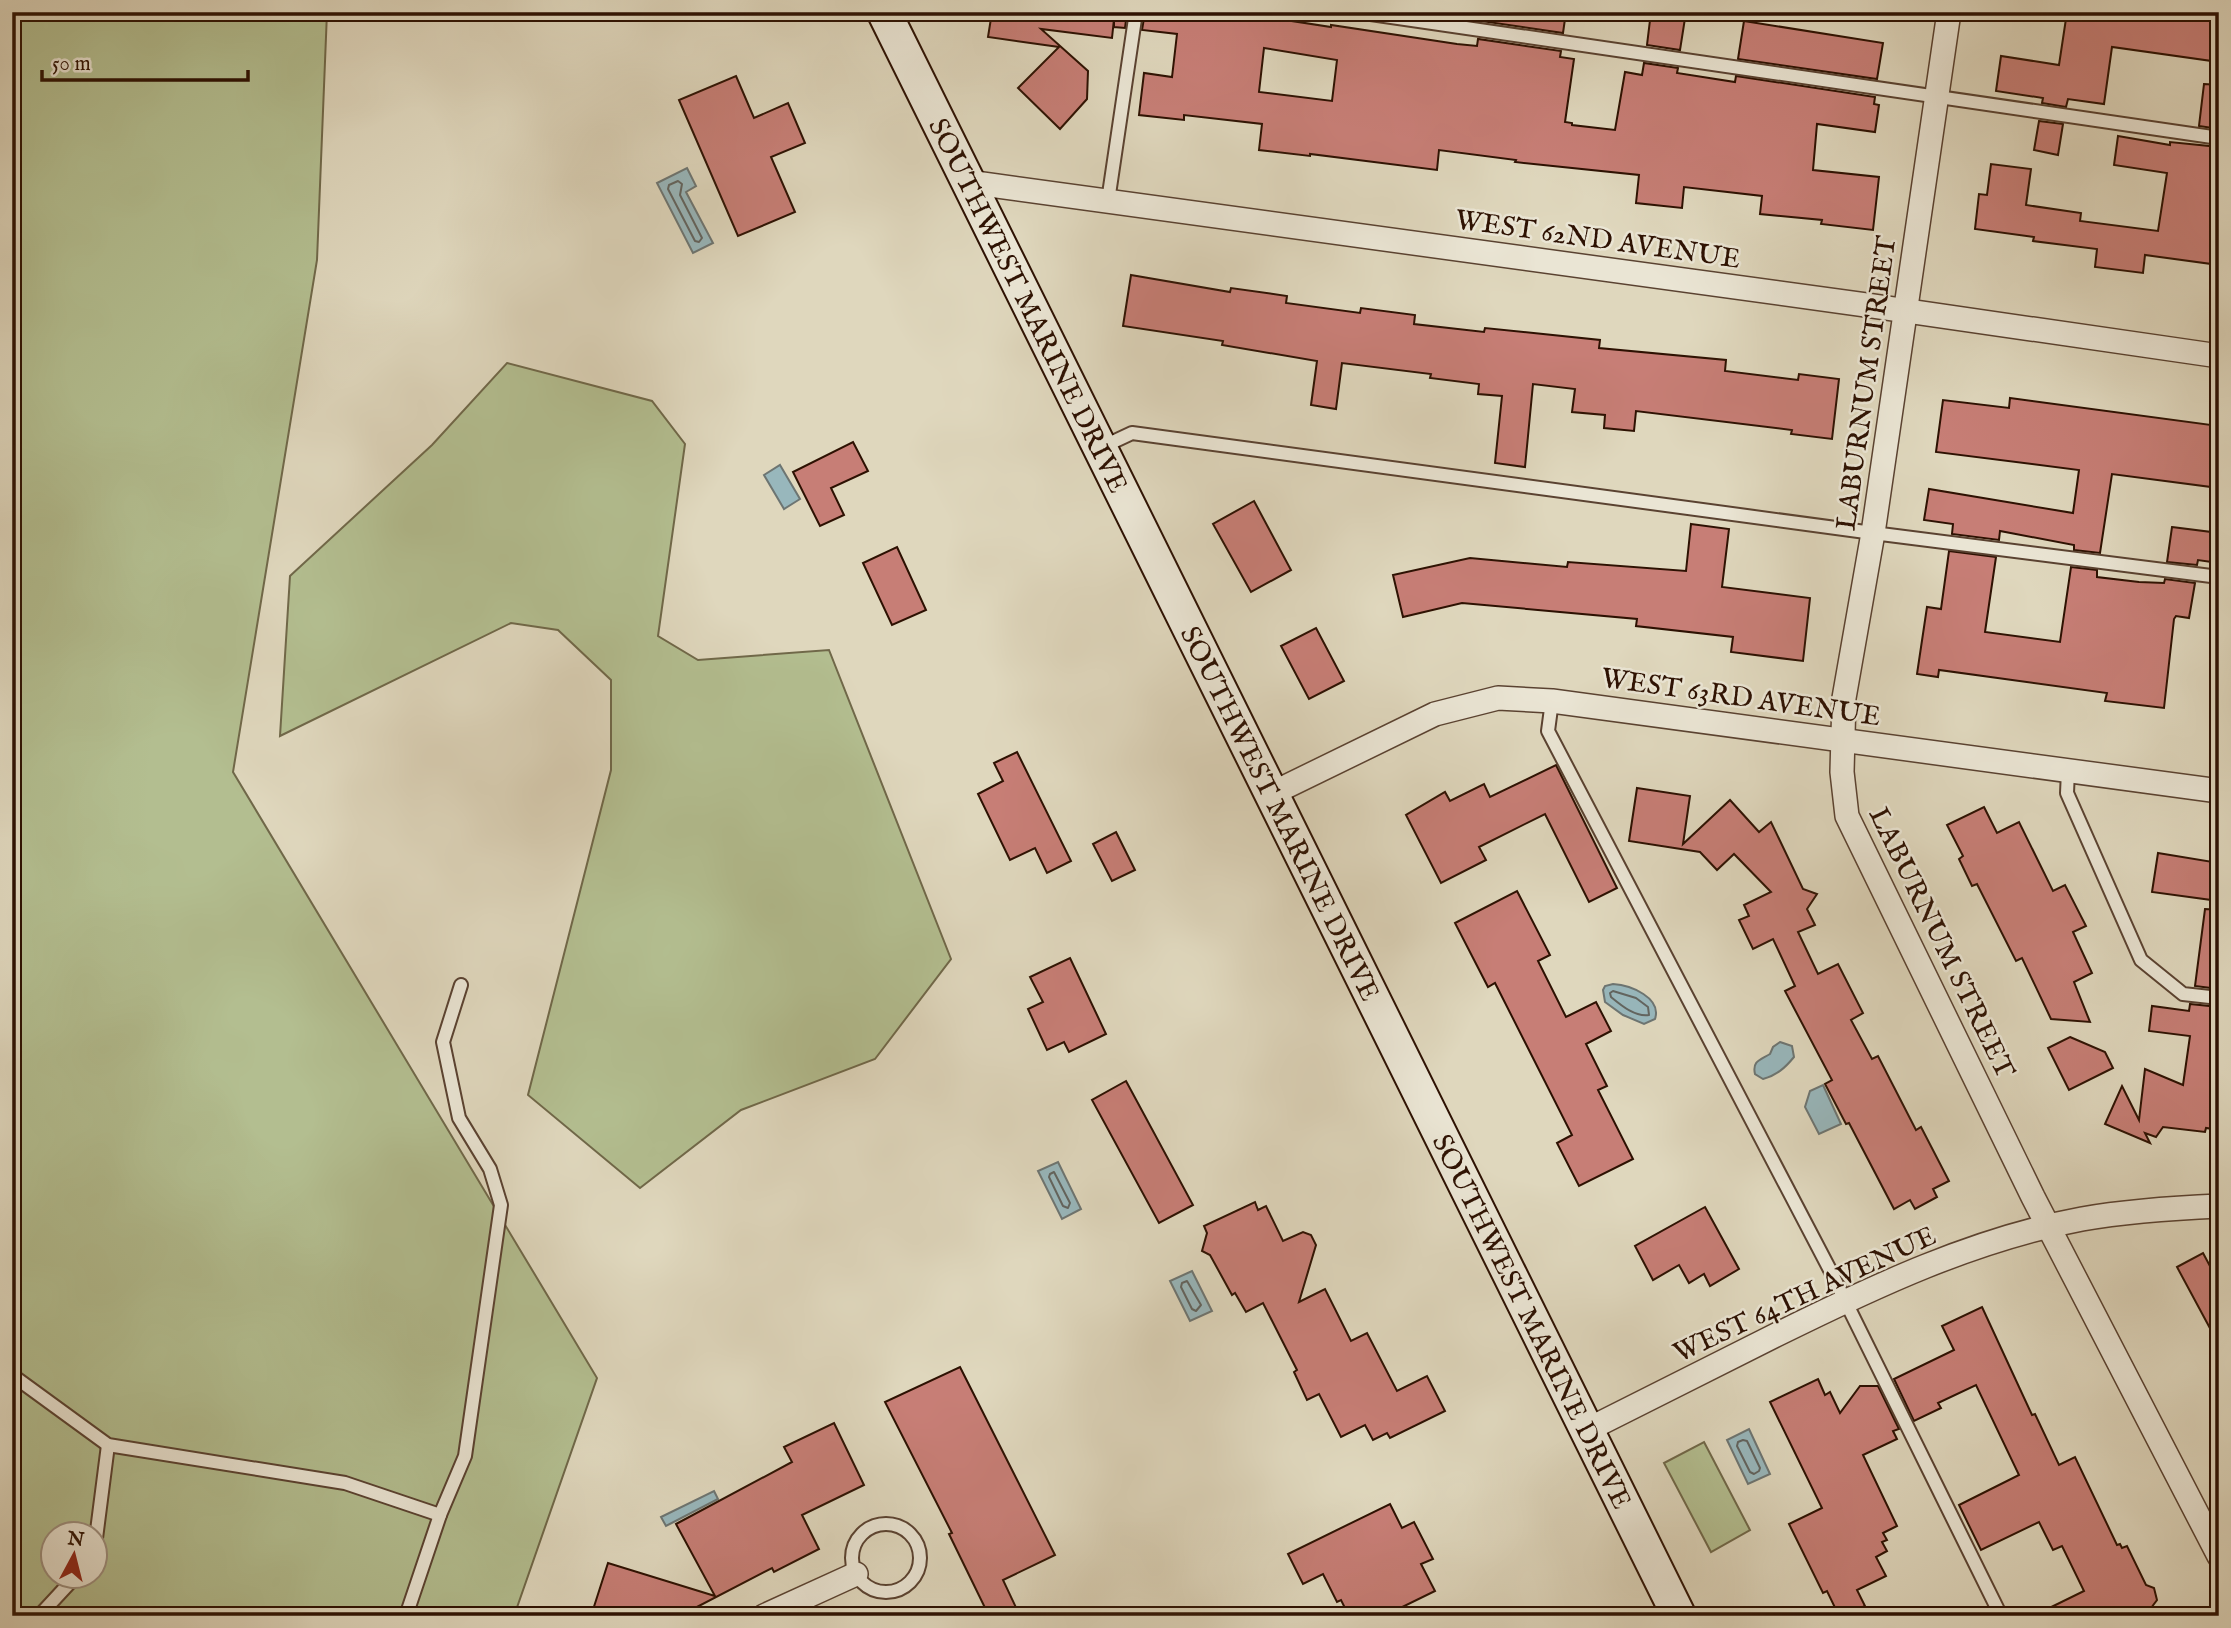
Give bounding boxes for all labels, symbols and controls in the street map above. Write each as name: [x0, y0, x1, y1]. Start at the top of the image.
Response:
scale bar: [42, 38, 248, 82]
text: 50 m: [52, 51, 91, 78]
street label: SOUTHWEST MARINE DRIVE: [919, 113, 1135, 499]
street label: WEST 62ND AVENUE: [1453, 203, 1742, 278]
street label: LABURNUM STREET: [1829, 233, 1906, 533]
street label: SOUTHWEST MARINE DRIVE: [1171, 621, 1386, 1007]
street label: WEST 63RD AVENUE: [1599, 662, 1883, 735]
street label: LABURNUM STREET: [1860, 802, 2022, 1085]
street label: SOUTHWEST MARINE DRIVE: [1423, 1129, 1638, 1515]
street label: WEST 64TH AVENUE: [1668, 1219, 1942, 1372]
north arrow: [38, 1520, 108, 1590]
text: N: [65, 1527, 86, 1553]

